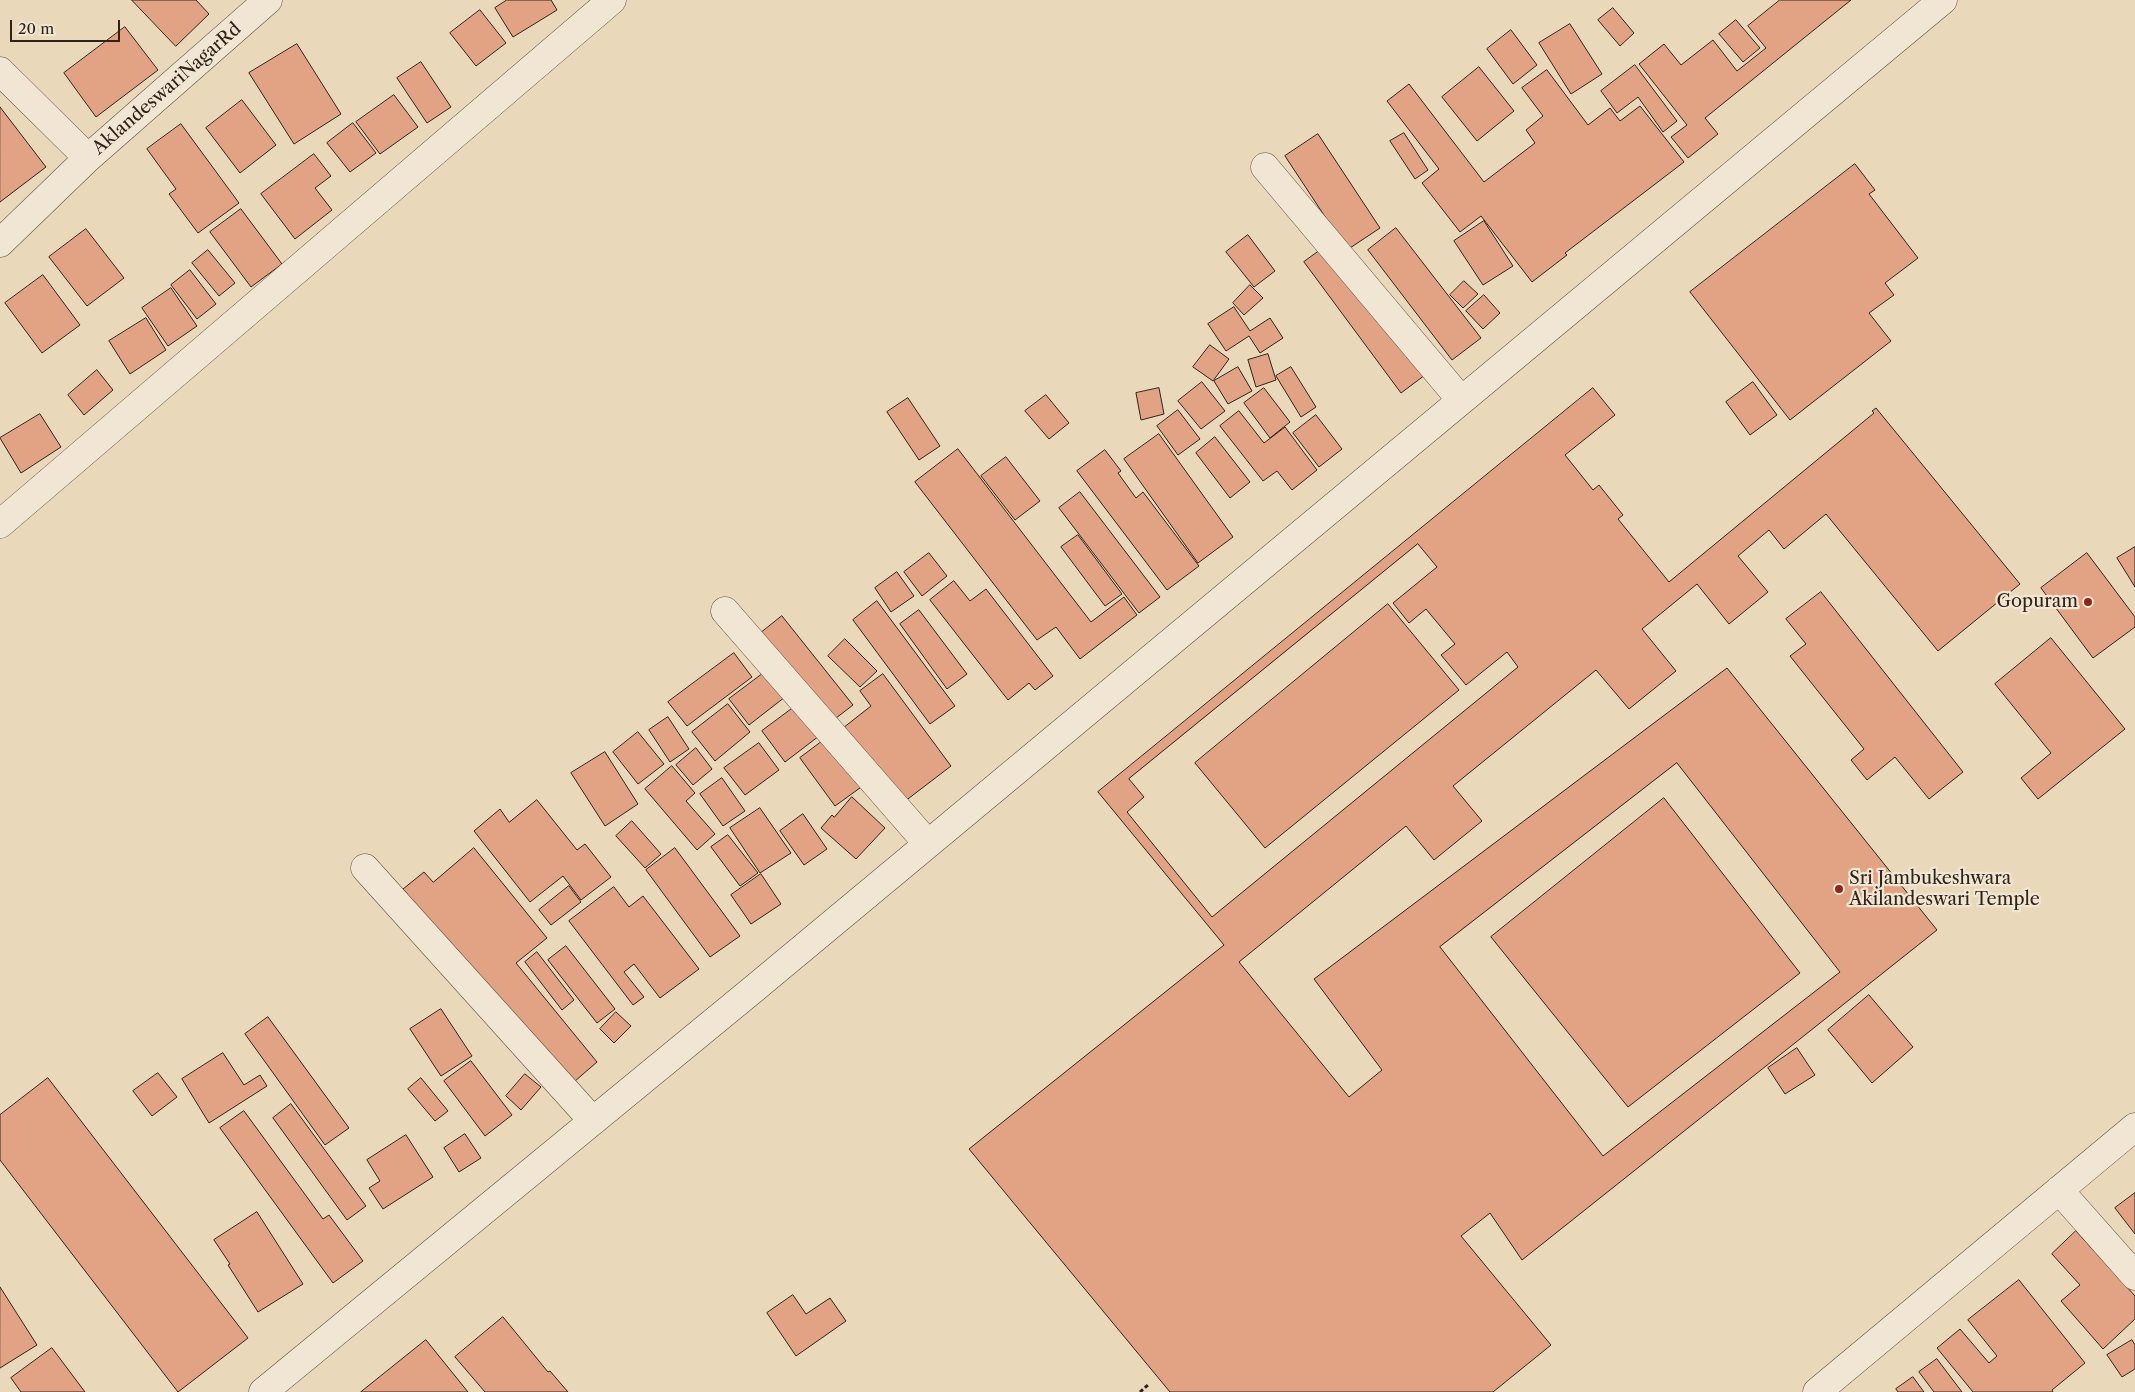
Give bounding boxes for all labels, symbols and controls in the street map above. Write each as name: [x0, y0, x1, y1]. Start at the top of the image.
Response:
scale bar: [12, 10, 122, 42]
text: 20 m: [18, 19, 54, 38]
street label: AklandeswariNagarRd: [88, 19, 246, 159]
place label: Gopuram: [1997, 591, 2078, 613]
marker: Gopuram: [2082, 596, 2094, 608]
place label: Sri Jambukeshwara Akilandeswari Temple: [1849, 868, 2040, 911]
marker: Sri Jambukeshwara Akilandeswari Temple: [1833, 883, 1845, 895]

